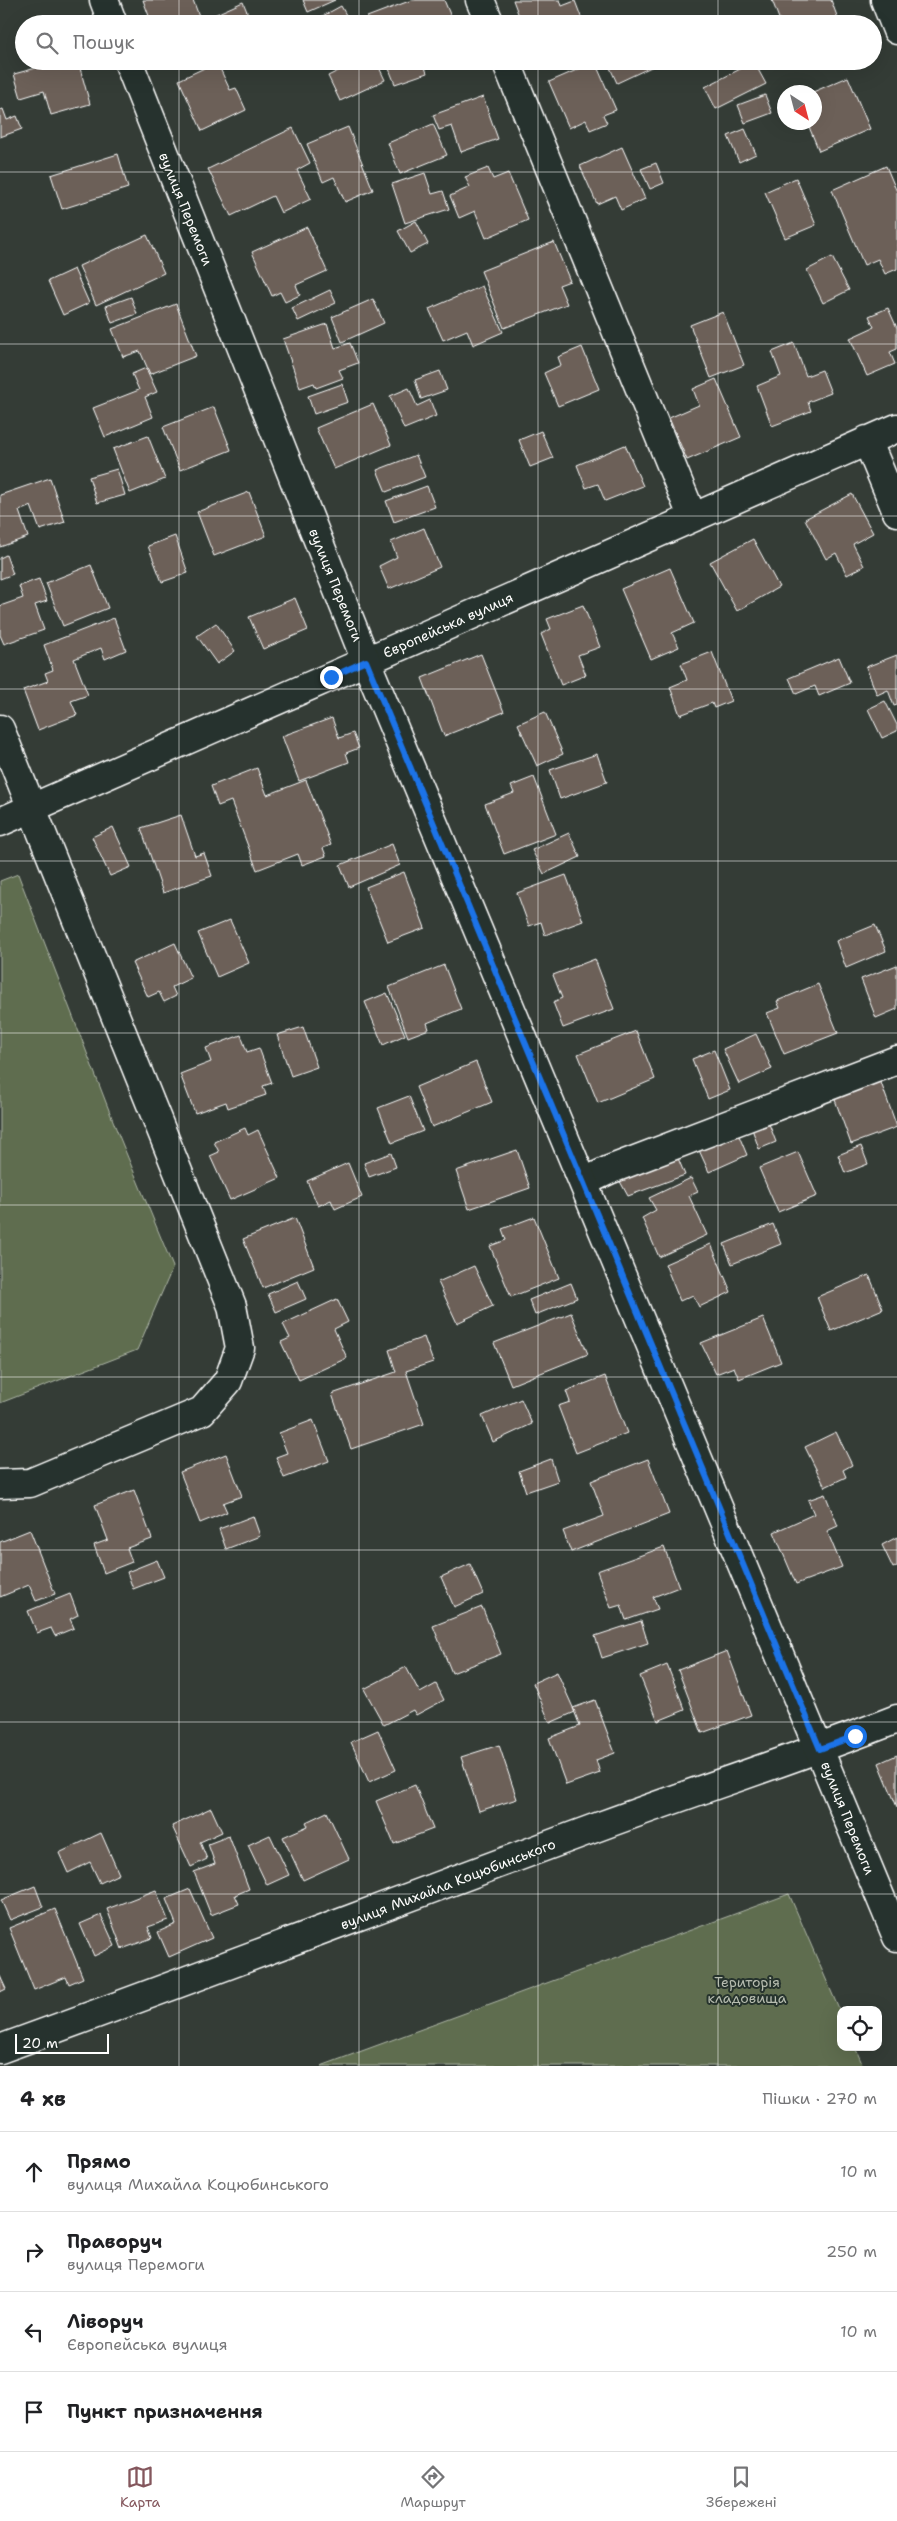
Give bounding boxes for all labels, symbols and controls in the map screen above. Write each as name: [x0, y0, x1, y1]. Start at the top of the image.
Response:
search box: [15, 15, 882, 70]
icon: search: [33, 29, 61, 57]
text: Пошук: [73, 30, 135, 55]
north arrow: [777, 85, 822, 130]
street label: вулиця Перемоги: [155, 150, 217, 268]
street label: вулиця Перемоги: [305, 526, 367, 644]
street label: Європейська вулиця: [380, 588, 516, 662]
route end: [320, 666, 343, 689]
route start: [844, 1725, 867, 1748]
street label: вулиця Перемоги: [817, 1759, 879, 1877]
street label: вулиця Михайла Коцюбинського: [338, 1835, 558, 1933]
park label: Територія кладовища: [707, 1973, 787, 2007]
map controls: [837, 2006, 882, 2051]
button: locate: [837, 2006, 882, 2051]
scale bar: [15, 2031, 109, 2054]
text: 20 m: [22, 2034, 58, 2052]
text: 4 хв: [20, 2085, 66, 2113]
text: Пішки · 270 m: [762, 2088, 877, 2109]
text: Прямо: [67, 2149, 131, 2174]
icon: ahead: [20, 2158, 48, 2186]
text: 10 m: [840, 2161, 877, 2182]
text: вулиця Михайла Коцюбинського: [67, 2174, 329, 2195]
text: Праворуч: [67, 2229, 162, 2254]
icon: right: [20, 2238, 48, 2266]
text: 250 m: [826, 2241, 877, 2262]
text: вулиця Перемоги: [67, 2254, 205, 2275]
text: Ліворуч: [67, 2309, 143, 2334]
icon: left: [20, 2318, 48, 2346]
text: 10 m: [840, 2321, 877, 2342]
text: Європейська вулиця: [67, 2334, 228, 2355]
icon: arrive: [20, 2398, 48, 2426]
text: Пункт призначення: [67, 2399, 263, 2424]
tab: Карта: [120, 2463, 160, 2511]
tab: Маршрут: [400, 2463, 466, 2511]
tab: Збережені: [706, 2463, 777, 2511]

